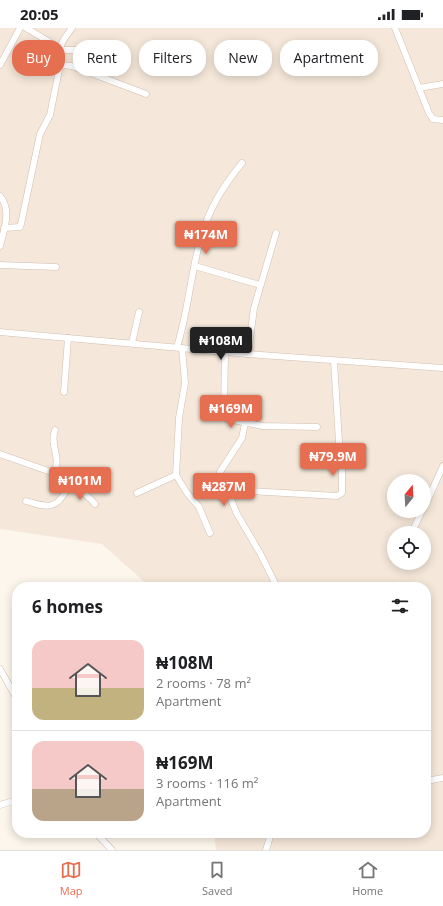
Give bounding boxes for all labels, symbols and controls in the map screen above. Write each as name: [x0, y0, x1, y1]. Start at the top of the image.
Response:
text: 20:05: [20, 4, 59, 24]
chip: Buy: [12, 40, 65, 76]
chip: Rent: [73, 40, 131, 76]
chip: Filters: [139, 40, 206, 76]
chip: New: [214, 40, 272, 76]
chip: Apartment: [280, 40, 378, 76]
pin: ₦174M: [178, 221, 234, 255]
text: ₦174M: [184, 225, 228, 243]
pin: ₦108M: [193, 327, 249, 361]
text: ₦108M: [199, 331, 243, 349]
pin: ₦169M: [203, 395, 259, 429]
text: ₦169M: [209, 399, 253, 417]
pin: ₦79.9M: [300, 443, 366, 477]
text: ₦79.9M: [309, 447, 357, 465]
pin: ₦101M: [52, 467, 108, 501]
text: ₦101M: [58, 471, 102, 489]
pin: ₦287M: [196, 473, 252, 507]
north arrow: [387, 474, 431, 518]
map controls: [387, 474, 431, 570]
text: ₦287M: [202, 477, 246, 495]
button: locate: [387, 526, 431, 570]
text: 6 homes: [32, 595, 103, 618]
icon: filters: [389, 595, 411, 617]
text: ₦108M: [156, 651, 213, 674]
icon: home: [64, 656, 112, 704]
text: 2 rooms · 78 m²: [156, 674, 251, 692]
text: Apartment: [156, 692, 221, 710]
text: ₦169M: [156, 751, 213, 774]
icon: home: [64, 757, 112, 805]
text: 3 rooms · 116 m²: [156, 774, 258, 792]
text: Apartment: [156, 792, 221, 810]
tab: Map: [60, 859, 83, 898]
tab: Saved: [202, 859, 233, 898]
tab: Home: [352, 859, 383, 898]

